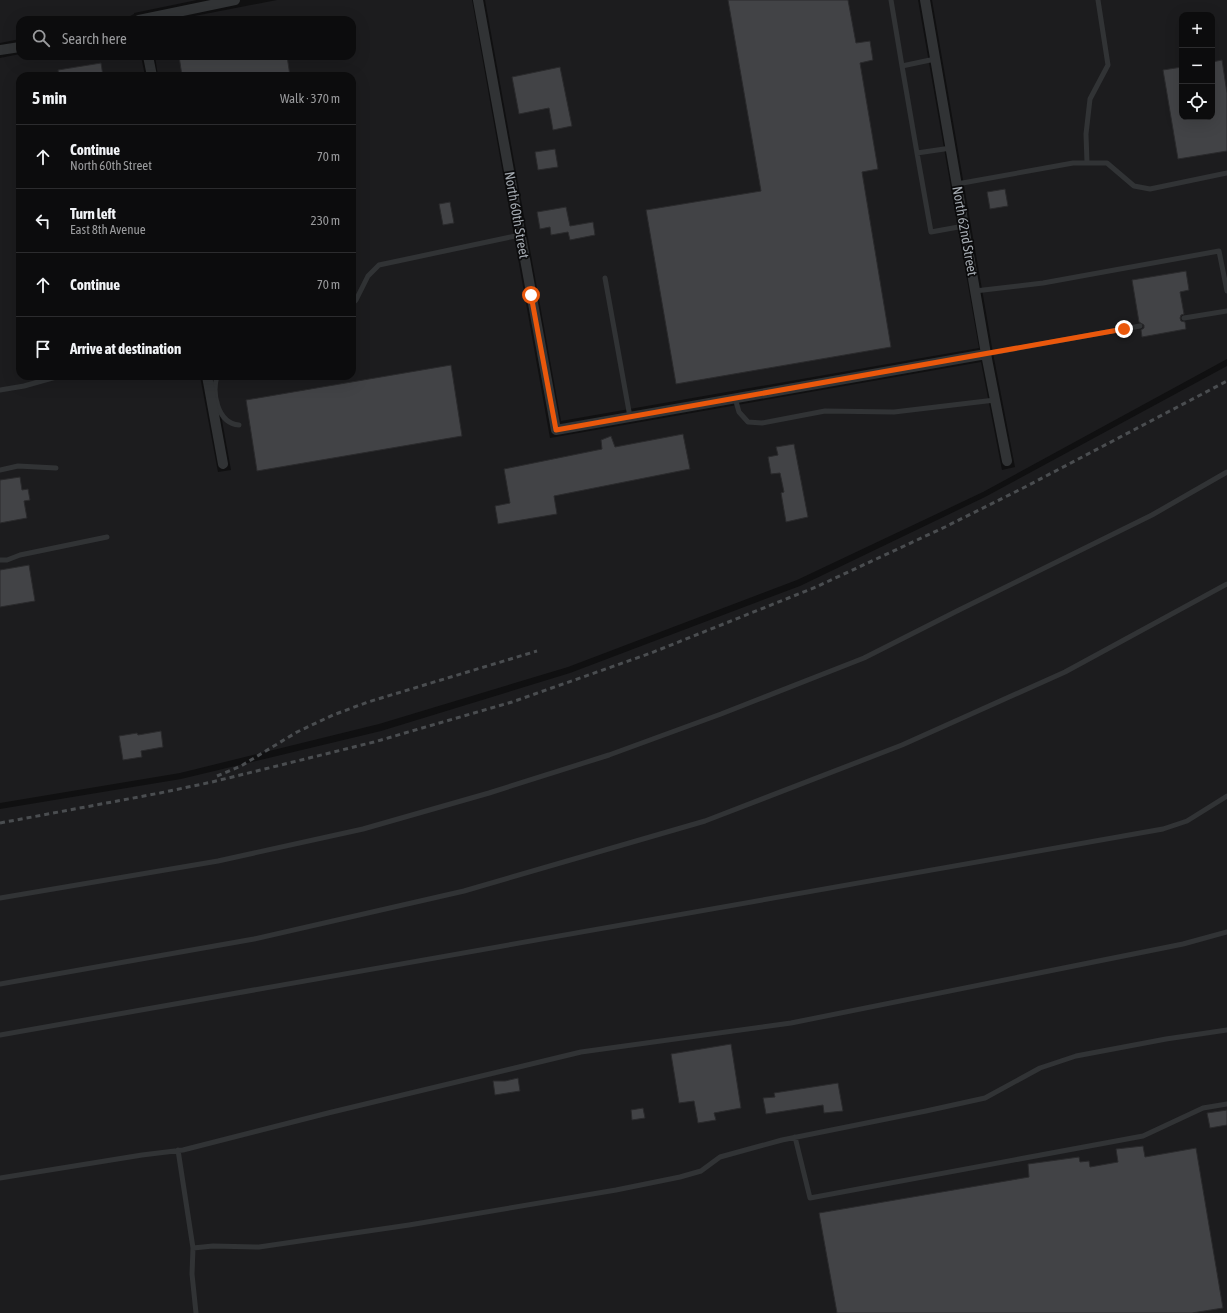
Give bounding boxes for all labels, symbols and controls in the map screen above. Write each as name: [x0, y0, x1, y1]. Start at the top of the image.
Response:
map controls: [1179, 12, 1215, 120]
button: +: [1179, 12, 1215, 48]
search box: [16, 16, 356, 60]
icon: search: [30, 27, 52, 49]
text: Search here: [62, 30, 127, 47]
button: −: [1179, 48, 1215, 84]
button: locate: [1179, 84, 1215, 120]
text: 5 min: [32, 88, 67, 108]
text: Walk · 370 m: [280, 91, 340, 106]
text: Continue: [70, 141, 120, 158]
icon: ahead: [32, 146, 54, 168]
text: 70 m: [317, 149, 340, 164]
text: North 60th Street: [70, 158, 152, 173]
street label: North 60th Street: [501, 170, 533, 260]
street label: North 62nd Street: [949, 185, 981, 277]
text: Turn left: [70, 205, 116, 222]
icon: left: [32, 210, 54, 232]
text: 230 m: [311, 213, 340, 228]
text: East 8th Avenue: [70, 222, 146, 237]
icon: ahead: [32, 274, 54, 296]
text: Continue: [70, 276, 120, 293]
text: 70 m: [317, 277, 340, 292]
route start: [522, 286, 540, 304]
route end: [1115, 320, 1133, 338]
icon: arrive: [32, 338, 54, 360]
text: Arrive at destination: [70, 340, 181, 357]

